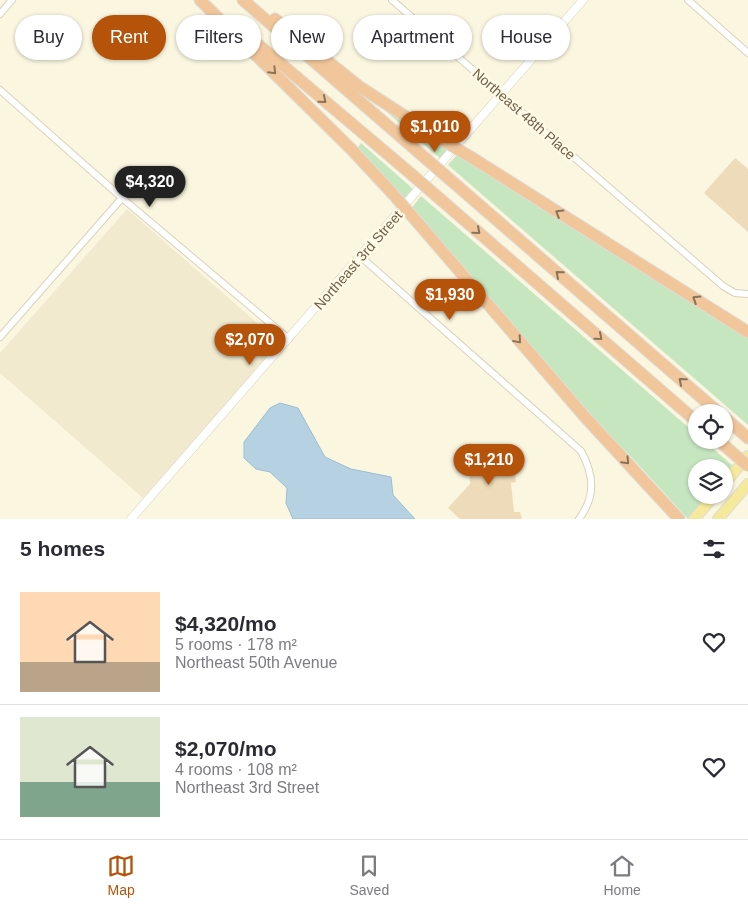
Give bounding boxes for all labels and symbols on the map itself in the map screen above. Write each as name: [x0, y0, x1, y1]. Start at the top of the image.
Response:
one-way arrow: [267, 65, 276, 74]
street label: Northeast 48th Place: [469, 65, 579, 163]
one-way arrow: [318, 94, 327, 103]
pin: $1,010: [394, 110, 476, 153]
pin: $4,320: [109, 166, 191, 208]
street label: Northeast 3rd Street: [311, 207, 405, 313]
one-way arrow: [555, 209, 564, 219]
one-way arrow: [471, 225, 480, 234]
one-way arrow: [555, 271, 564, 280]
pin: $1,930: [409, 278, 491, 321]
one-way arrow: [693, 296, 702, 305]
pin: $2,070: [209, 324, 291, 366]
one-way arrow: [594, 332, 603, 341]
one-way arrow: [513, 334, 522, 343]
one-way arrow: [678, 377, 687, 386]
pin: $1,210: [448, 444, 530, 486]
one-way arrow: [621, 456, 630, 465]

